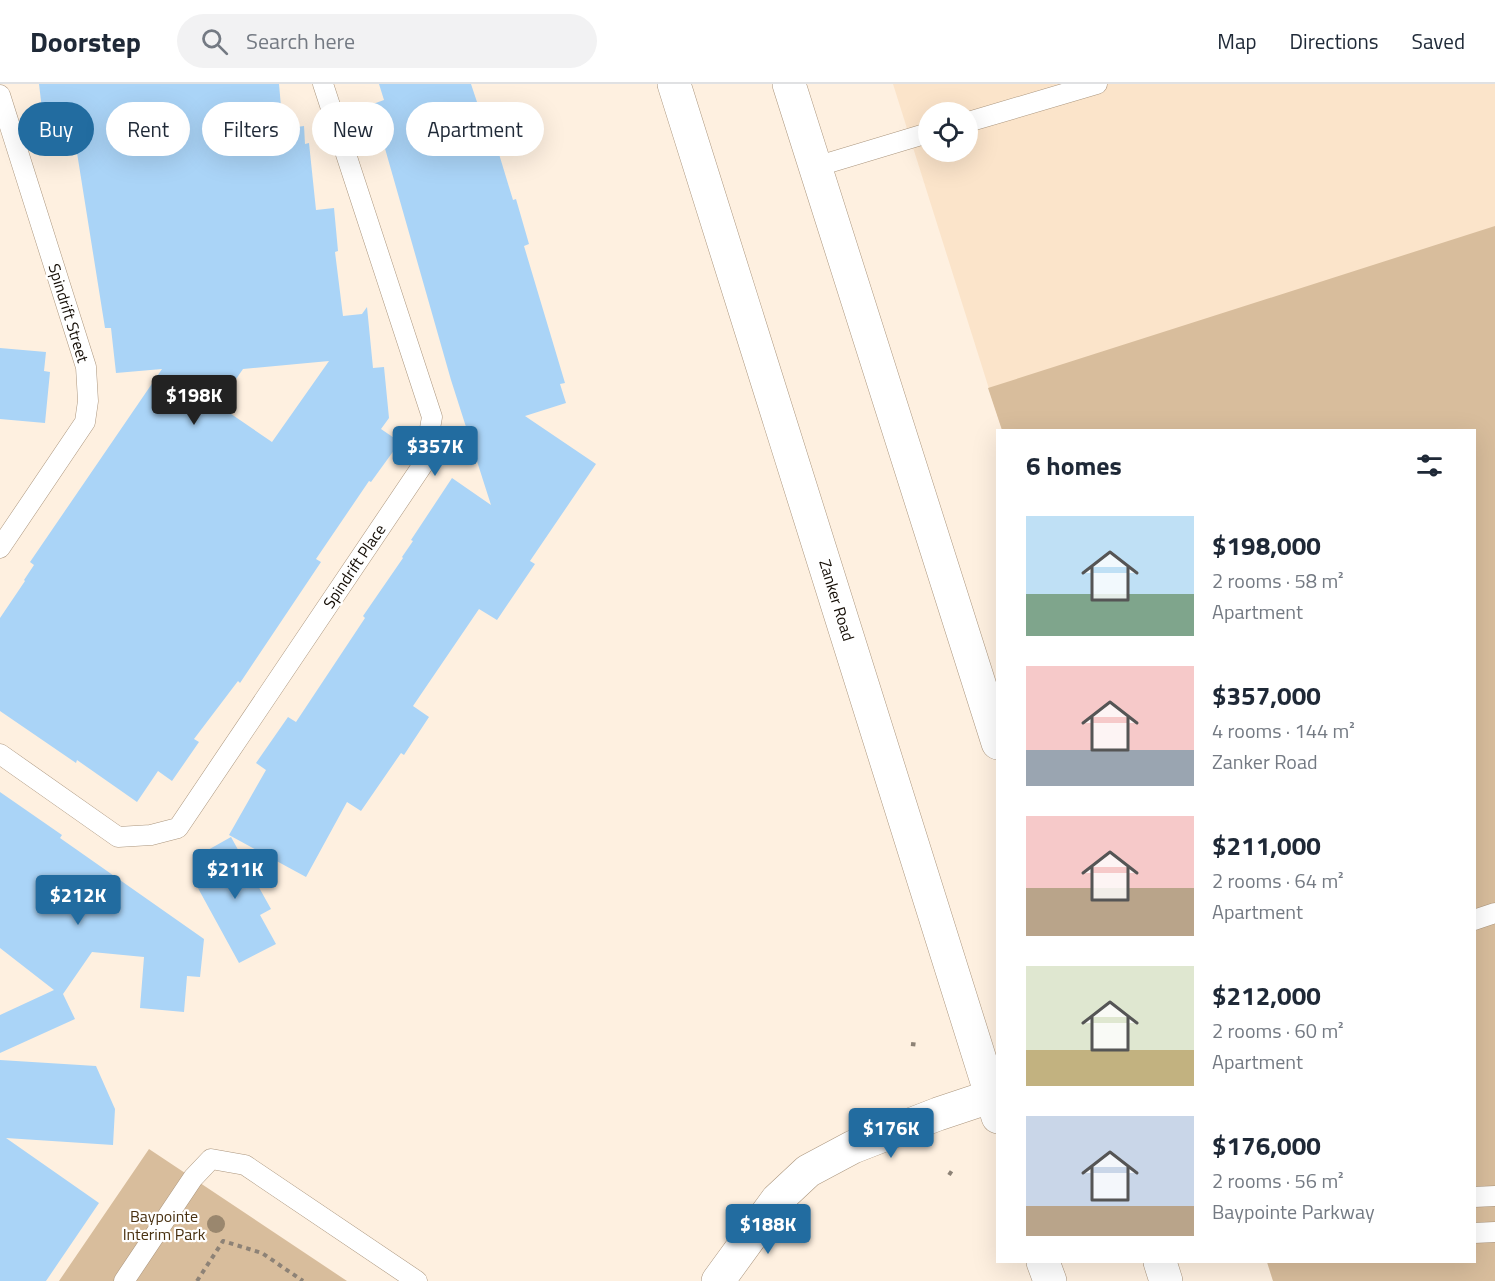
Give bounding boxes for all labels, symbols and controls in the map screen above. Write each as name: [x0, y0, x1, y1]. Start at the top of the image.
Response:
search box: [177, 14, 597, 68]
text: Doorstep: [30, 20, 141, 63]
text: Search here: [246, 24, 355, 58]
icon: search: [198, 25, 231, 58]
text: Map: [1217, 25, 1257, 57]
text: Directions: [1290, 25, 1379, 57]
text: Saved: [1412, 25, 1465, 57]
chip: Buy: [18, 102, 94, 156]
chip: Rent: [106, 102, 190, 156]
chip: Filters: [202, 102, 300, 156]
chip: New: [312, 102, 394, 156]
chip: Apartment: [406, 102, 544, 156]
map controls: [918, 102, 978, 162]
button: locate: [918, 102, 978, 162]
street label: Spindrift Street: [43, 261, 96, 366]
pin: $198K: [152, 375, 236, 426]
text: $198K: [166, 379, 222, 410]
pin: $357K: [393, 426, 477, 477]
text: $357K: [407, 430, 463, 461]
text: 6 homes: [1026, 446, 1122, 485]
icon: filters: [1413, 449, 1446, 482]
street label: Spindrift Place: [317, 519, 391, 613]
text: $198,000: [1212, 526, 1321, 565]
icon: home: [1074, 540, 1146, 612]
street label: Zanker Road: [813, 556, 861, 644]
text: 2 rooms · 58 m²: [1212, 565, 1344, 596]
text: Apartment: [1212, 596, 1303, 627]
text: $357,000: [1212, 676, 1321, 715]
icon: home: [1074, 690, 1146, 762]
text: 4 rooms · 144 m²: [1212, 715, 1355, 746]
text: Zanker Road: [1212, 746, 1318, 777]
text: $211,000: [1212, 826, 1321, 865]
icon: home: [1074, 840, 1146, 912]
pin: $211K: [193, 849, 277, 900]
text: $211K: [207, 853, 263, 884]
text: 2 rooms · 64 m²: [1212, 865, 1344, 896]
pin: $212K: [36, 875, 120, 926]
text: $212K: [50, 879, 106, 910]
text: Apartment: [1212, 896, 1303, 927]
text: $212,000: [1212, 976, 1321, 1015]
icon: home: [1074, 990, 1146, 1062]
text: 2 rooms · 60 m²: [1212, 1015, 1344, 1046]
text: Apartment: [1212, 1046, 1303, 1077]
pin: $176K: [849, 1108, 933, 1159]
text: $176K: [863, 1112, 919, 1143]
text: $176,000: [1212, 1126, 1321, 1165]
icon: home: [1074, 1140, 1146, 1212]
text: 2 rooms · 56 m²: [1212, 1165, 1344, 1196]
text: Baypointe Parkway: [1212, 1196, 1375, 1227]
park label: Baypointe Interim Park: [123, 1204, 206, 1246]
pin: $188K: [726, 1204, 810, 1255]
text: $188K: [740, 1208, 796, 1239]

